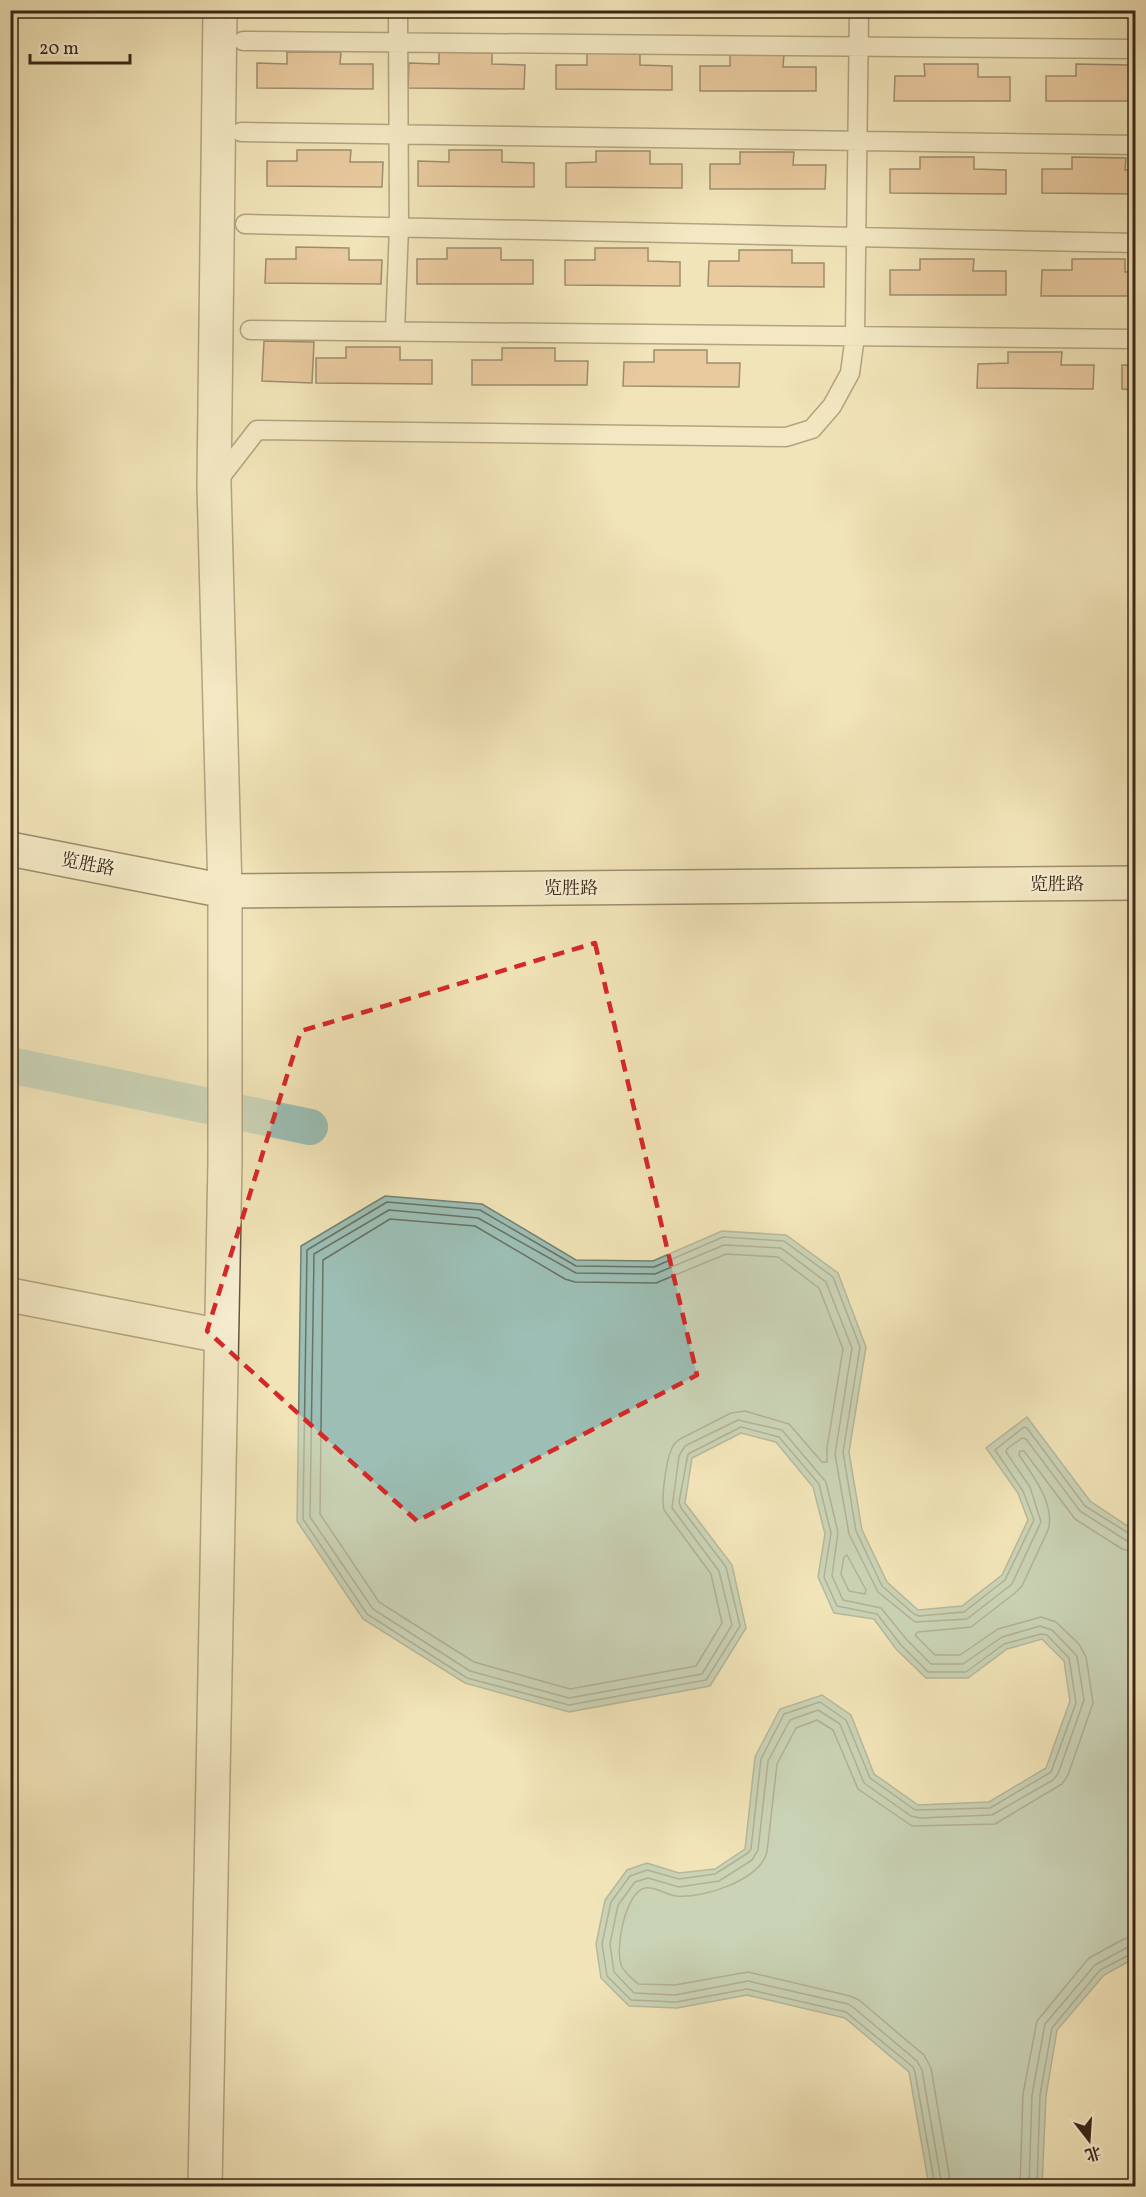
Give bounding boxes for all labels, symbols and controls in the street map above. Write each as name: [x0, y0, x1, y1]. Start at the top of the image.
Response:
scale bar: [30, 27, 130, 65]
text: 20 m: [39, 37, 79, 62]
street label: 览胜路: [59, 848, 117, 883]
street label: 览胜路: [1030, 873, 1084, 898]
street label: 览胜路: [544, 877, 598, 902]
north arrow: [1059, 2110, 1119, 2170]
text: 北: [1082, 2140, 1104, 2165]

